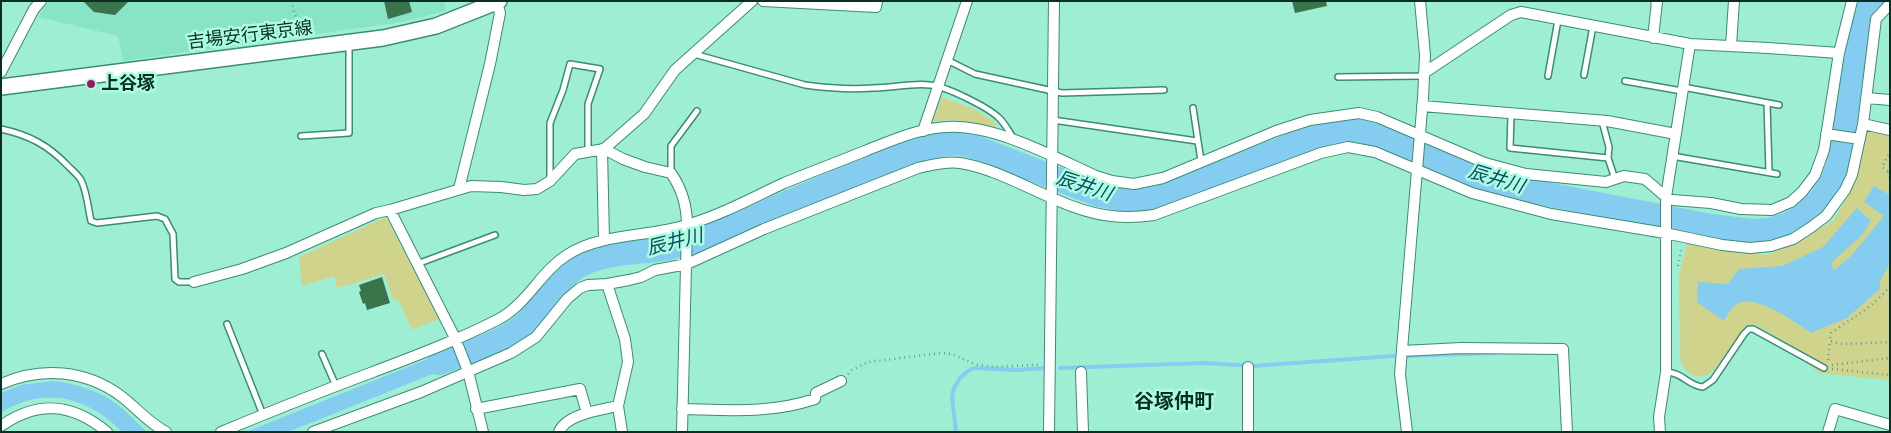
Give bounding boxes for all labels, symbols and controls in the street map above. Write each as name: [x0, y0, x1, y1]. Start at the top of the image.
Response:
street label: 吉場安行東京線: [186, 18, 314, 54]
place label: 上谷塚: [101, 73, 155, 95]
marker: 上谷塚: [85, 78, 97, 90]
water label: 辰井川: [1465, 161, 1527, 199]
water label: 辰井川: [1053, 167, 1115, 207]
water label: 辰井川: [645, 225, 705, 261]
district label: 谷塚仲町: [1134, 391, 1214, 415]

